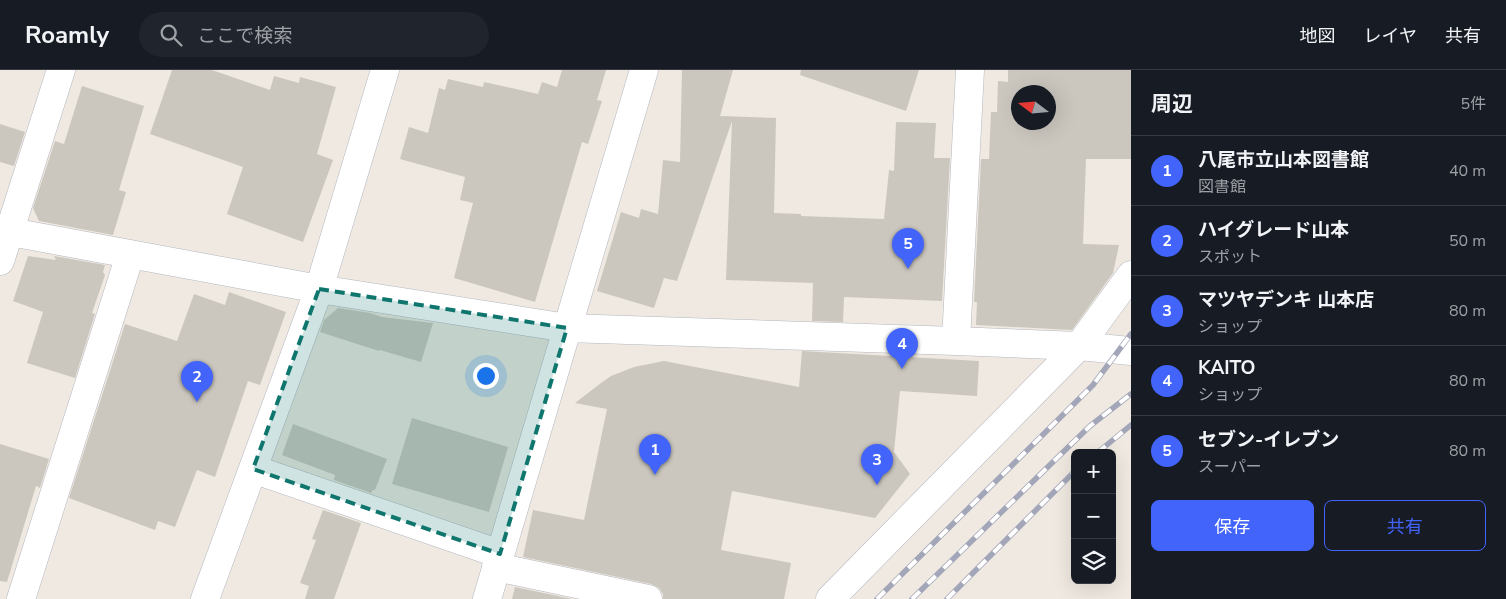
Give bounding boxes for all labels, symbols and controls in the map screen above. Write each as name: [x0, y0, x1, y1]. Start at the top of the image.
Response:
search box: [139, 12, 489, 57]
text: Roamly: [25, 19, 109, 51]
icon: search: [157, 21, 185, 49]
text: ここで検索: [197, 23, 292, 49]
text: 地図: [1300, 24, 1336, 48]
text: レイヤ: [1364, 24, 1417, 48]
text: 共有: [1445, 24, 1481, 48]
north arrow: [1011, 85, 1056, 130]
text: 周辺: [1151, 90, 1193, 118]
text: 5件: [1460, 93, 1486, 115]
text: 八尾市立山本図書館: [1198, 147, 1369, 173]
text: 1: [1162, 160, 1172, 182]
text: 40 m: [1449, 160, 1486, 182]
text: 図書館: [1198, 176, 1246, 198]
text: ハイグレード山本: [1198, 217, 1349, 243]
pin: 5: [892, 228, 924, 269]
text: 2: [1162, 230, 1172, 252]
text: 50 m: [1449, 230, 1486, 252]
text: スポット: [1198, 246, 1262, 268]
text: マツヤデンキ 山本店: [1198, 287, 1374, 313]
text: 3: [1162, 300, 1172, 322]
text: 80 m: [1449, 300, 1486, 322]
text: ショップ: [1198, 316, 1262, 338]
pin: 4: [886, 328, 918, 369]
text: KAITO: [1198, 355, 1256, 381]
pin: 2: [181, 361, 213, 402]
your location: [473, 363, 499, 389]
text: 4: [1162, 370, 1172, 392]
text: 80 m: [1449, 370, 1486, 392]
text: ショップ: [1198, 384, 1262, 406]
text: セブン-イレブン: [1198, 427, 1339, 453]
pin: 1: [639, 434, 671, 475]
text: 5: [1162, 440, 1172, 462]
text: 80 m: [1449, 440, 1486, 462]
pin: 3: [861, 444, 893, 485]
map controls: [1071, 449, 1116, 584]
button: +: [1071, 449, 1116, 494]
text: スーパー: [1198, 456, 1262, 478]
button: −: [1071, 494, 1116, 539]
button: 保存: [1151, 500, 1314, 551]
button: 共有: [1324, 500, 1486, 551]
button: layers: [1071, 539, 1116, 584]

